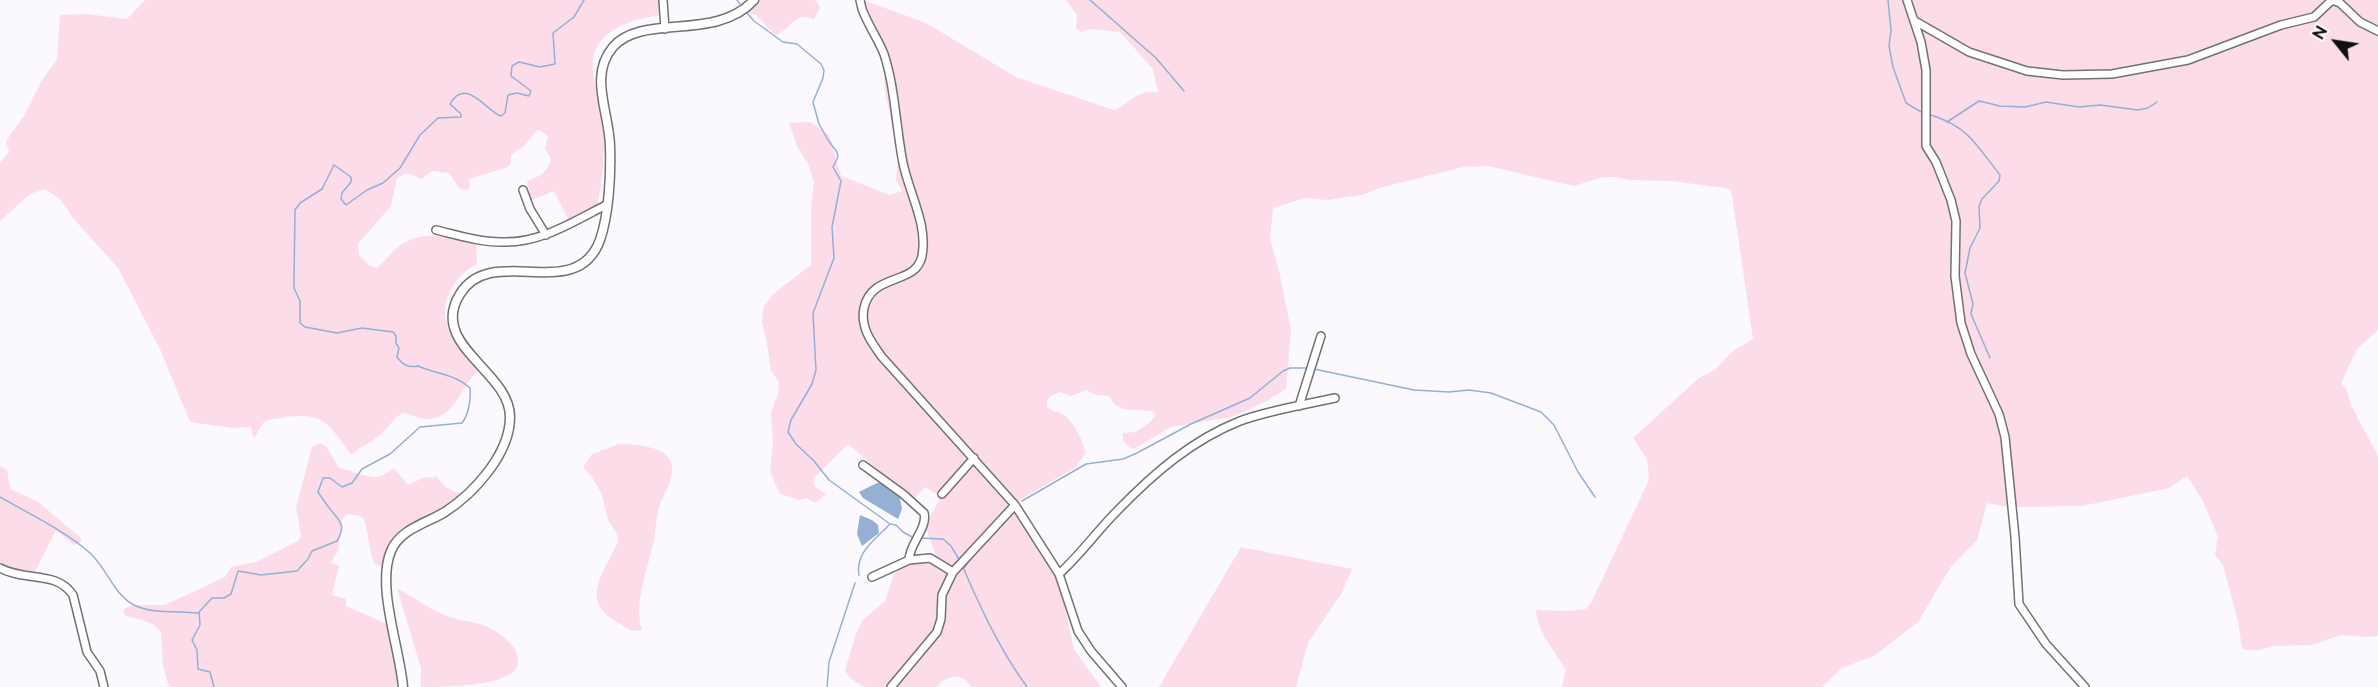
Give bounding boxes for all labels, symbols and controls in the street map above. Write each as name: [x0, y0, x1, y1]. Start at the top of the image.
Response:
north arrow: [2306, 12, 2366, 72]
text: N: [2309, 23, 2331, 43]

